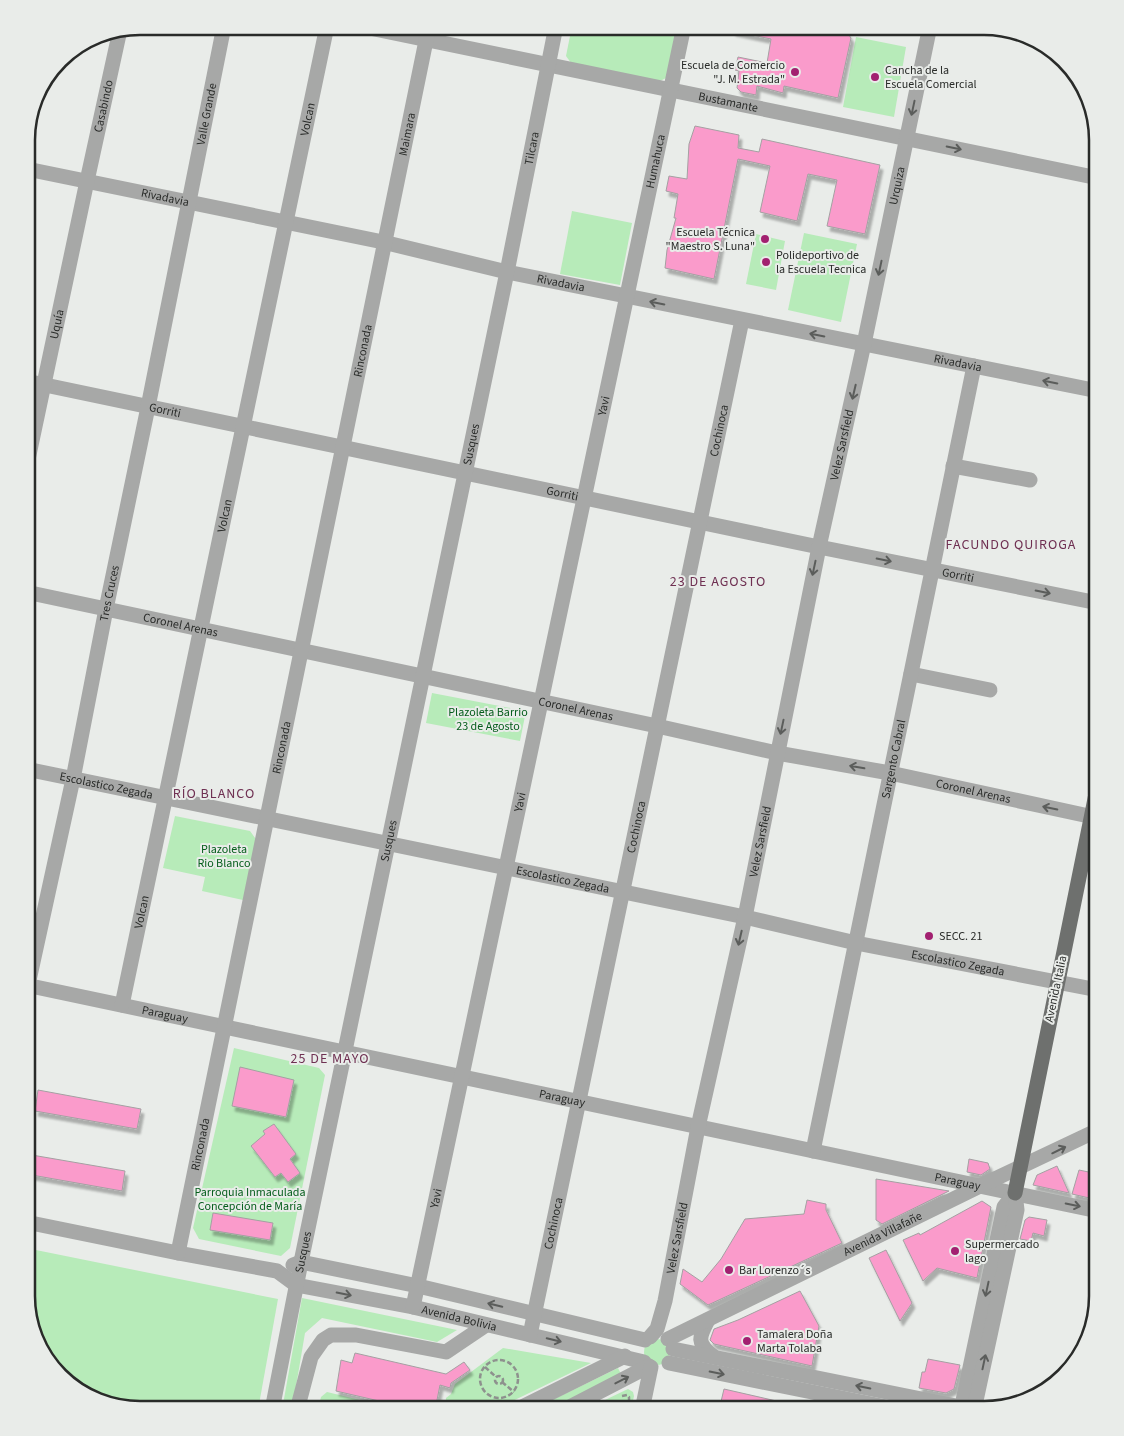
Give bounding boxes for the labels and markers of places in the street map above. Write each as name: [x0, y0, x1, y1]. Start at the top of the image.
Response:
place label: Escuela de Comercio "J. M. Estrada": [681, 57, 785, 88]
place label: Cancha de la Escuela Comercial: [885, 62, 977, 93]
marker: Escuela de Comercio "J. M. Estrada": [789, 66, 801, 78]
marker: Cancha de la Escuela Comercial: [869, 71, 881, 83]
place label: Escuela Técnica "Maestro S. Luna": [666, 224, 755, 255]
marker: Escuela Técnica "Maestro S. Luna": [759, 233, 771, 245]
place label: Polideportivo de la Escuela Tecnica: [776, 247, 866, 278]
marker: Polideportivo de la Escuela Tecnica: [760, 256, 772, 268]
place label: SECC. 21: [939, 928, 982, 945]
marker: SECC. 21: [923, 930, 935, 942]
place label: Supermercado lago: [965, 1236, 1039, 1267]
marker: Supermercado lago: [949, 1245, 961, 1257]
place label: Bar Lorenzo´s: [739, 1262, 810, 1279]
marker: Bar Lorenzo´s: [723, 1264, 735, 1276]
place label: Tamalera Doña Marta Tolaba: [757, 1326, 832, 1357]
marker: Tamalera Doña Marta Tolaba: [741, 1335, 753, 1347]

